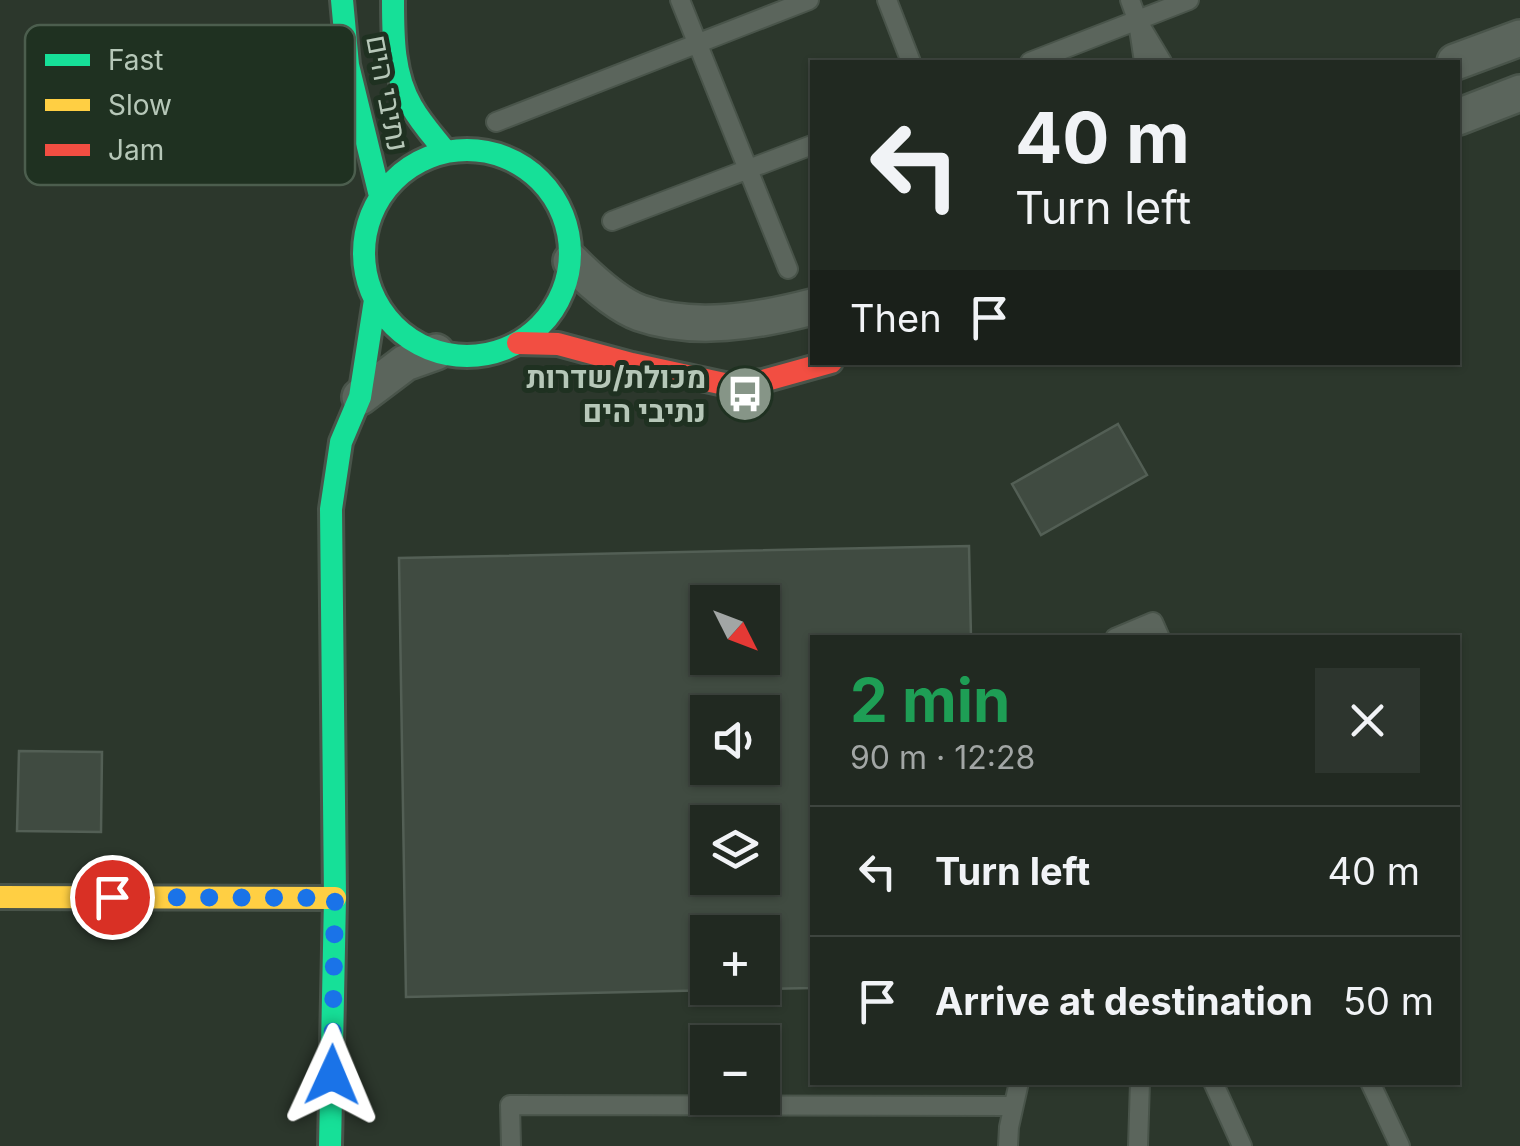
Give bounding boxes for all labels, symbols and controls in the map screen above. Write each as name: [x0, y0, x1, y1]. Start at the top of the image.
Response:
legend: [25, 25, 355, 185]
street label: נתיבי הים: [359, 32, 417, 154]
text: Fast: [108, 43, 164, 77]
text: Slow: [108, 88, 172, 122]
text: 40 m: [1015, 95, 1190, 180]
icon: left: [850, 100, 980, 230]
text: Jam: [108, 133, 164, 167]
text: Turn left: [1015, 180, 1191, 235]
icon: arrive: [962, 290, 1017, 345]
text: Then: [850, 295, 942, 341]
place label: מכולת/שדרות נתיבי הים: [526, 359, 706, 429]
bus stop icon: מכולת/שדרות נתיבי הים: [715, 364, 775, 424]
north arrow: [690, 585, 780, 675]
map controls: [690, 585, 780, 1115]
text: 2 min: [850, 664, 1010, 736]
button: close: [1315, 668, 1420, 773]
button: sound: [690, 695, 780, 785]
text: 90 m · 12:28: [850, 738, 1035, 777]
button: layers: [690, 805, 780, 895]
icon: left: [850, 844, 905, 899]
text: Turn left: [935, 848, 1090, 894]
text: 40 m: [1328, 848, 1420, 894]
pin: [70, 855, 155, 940]
icon: arrive: [85, 870, 140, 925]
button: +: [690, 915, 780, 1005]
icon: arrive: [850, 974, 905, 1029]
text: Arrive at destination: [935, 978, 1313, 1024]
text: 50 m: [1343, 978, 1434, 1024]
position arrow: [280, 1023, 384, 1127]
button: −: [690, 1025, 780, 1115]

